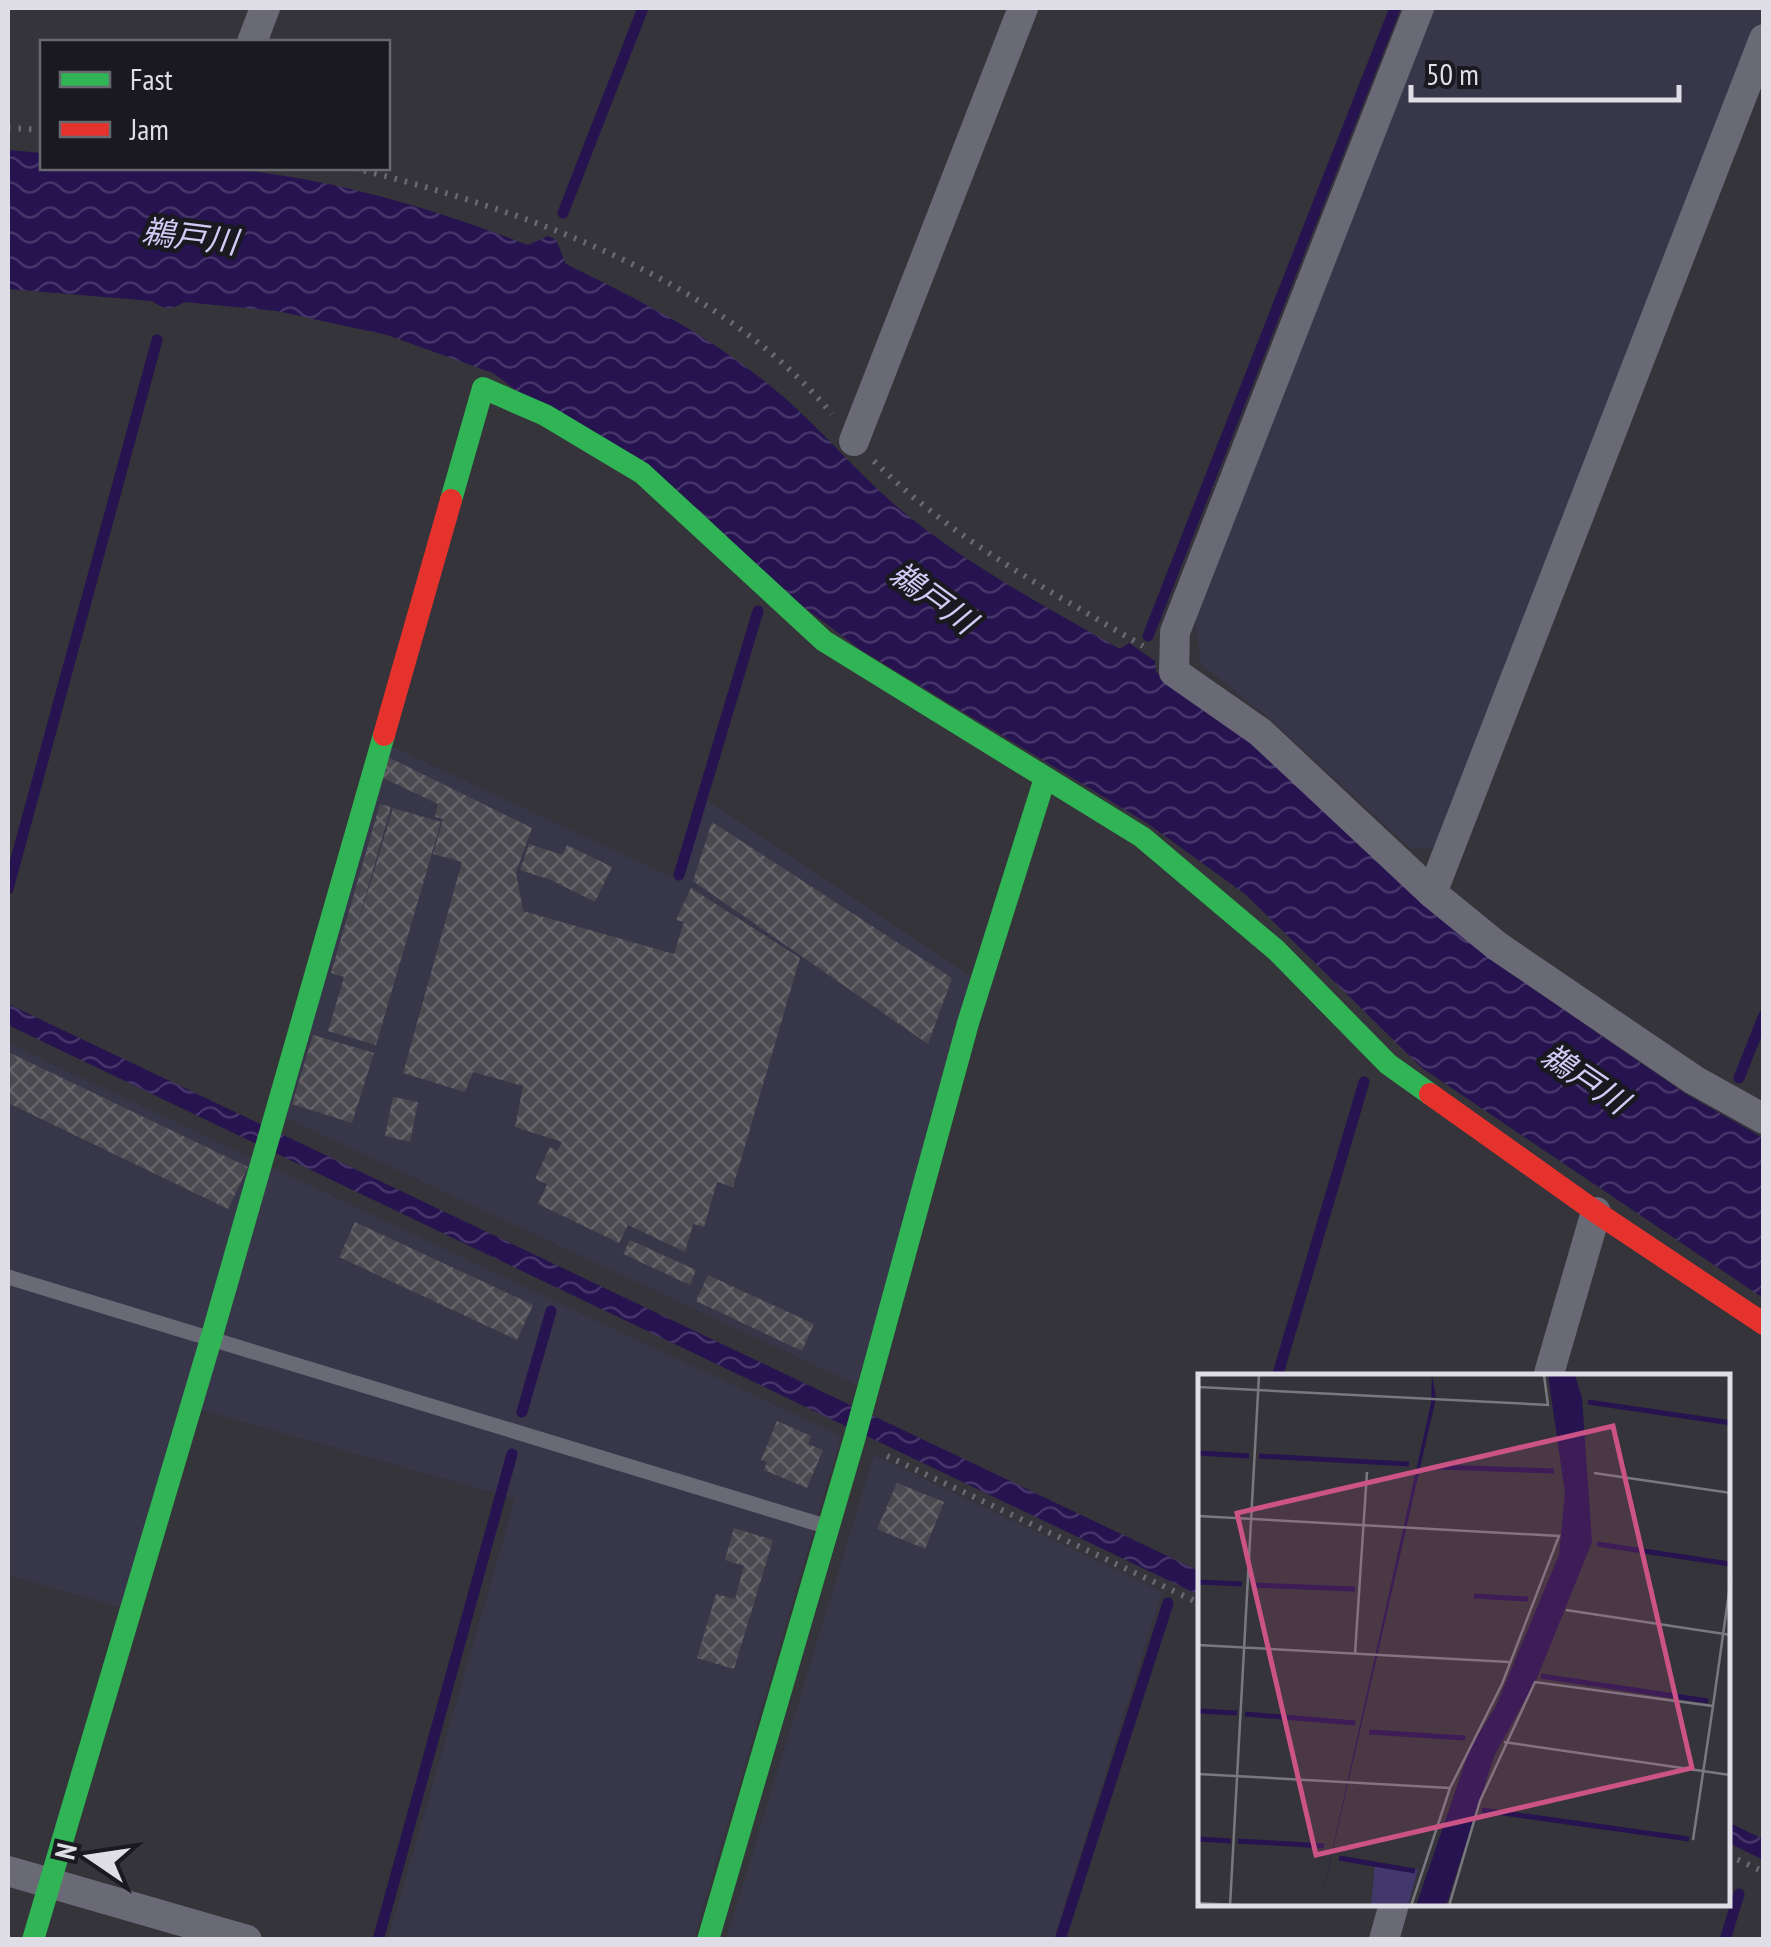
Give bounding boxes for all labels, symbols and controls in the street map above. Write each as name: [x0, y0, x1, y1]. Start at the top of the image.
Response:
legend: [40, 40, 390, 170]
scale bar: [1411, 40, 1678, 102]
text: 50 m: [1426, 54, 1479, 93]
text: Fast: [130, 59, 174, 98]
text: Jam: [129, 109, 169, 148]
water label: 鵜戸川: [140, 209, 243, 263]
water label: 鵜戸川: [882, 552, 987, 644]
water label: 鵜戸川: [1534, 1034, 1640, 1124]
inset map: [1198, 1374, 1731, 1907]
north arrow: [40, 1807, 140, 1907]
text: N: [45, 1840, 85, 1863]

